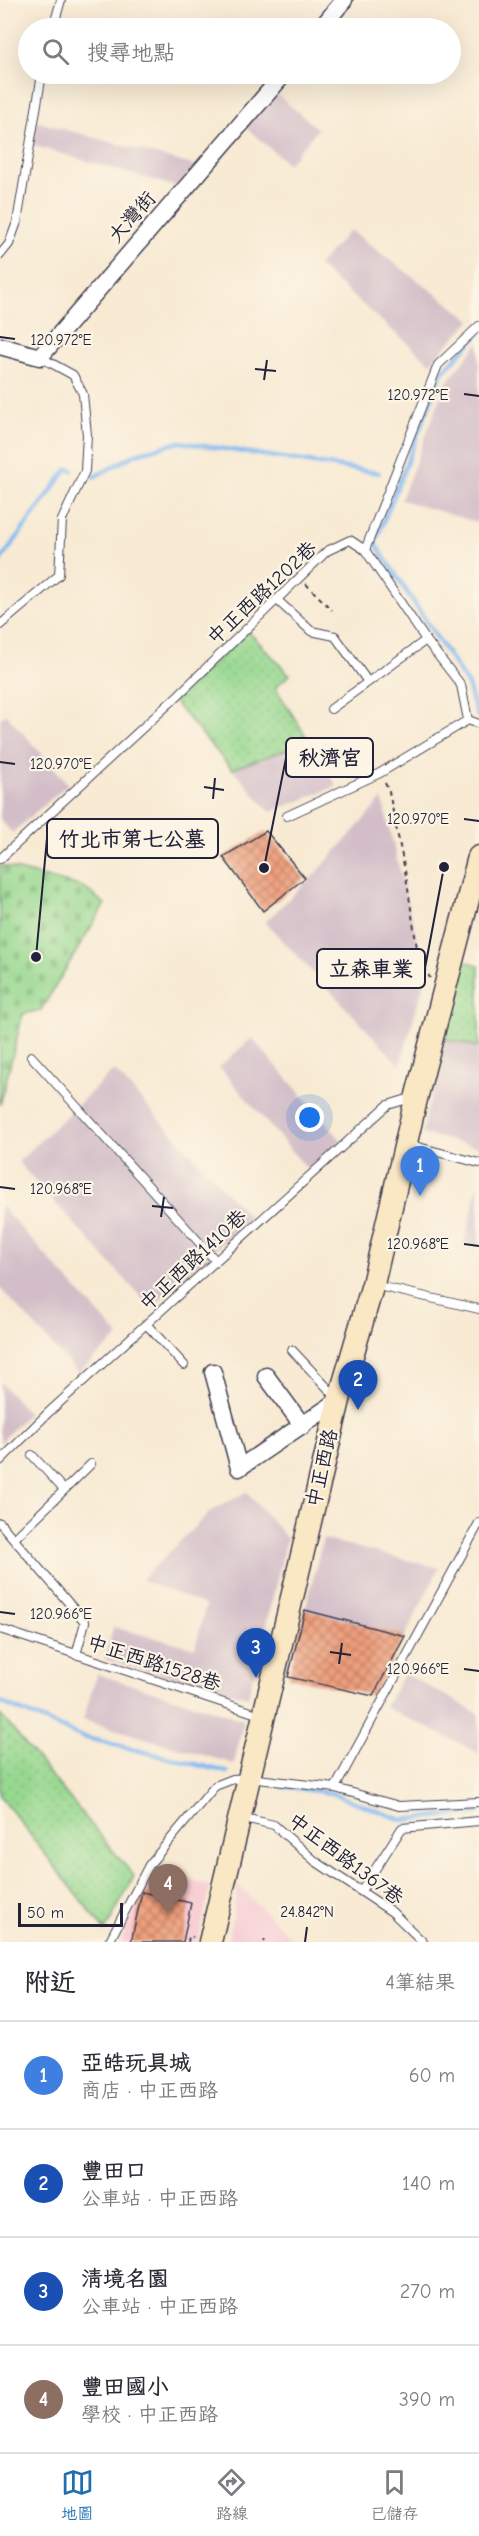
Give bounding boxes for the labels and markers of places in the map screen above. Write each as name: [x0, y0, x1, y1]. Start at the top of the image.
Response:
callout: 秋濟宮: [286, 738, 373, 777]
callout: 竹北市第七公墓: [47, 819, 218, 858]
callout: 立森車業: [317, 949, 425, 988]
pin: 1: [400, 1146, 440, 1196]
pin: 2: [338, 1360, 378, 1410]
pin: 3: [236, 1628, 276, 1678]
pin: 4: [148, 1864, 188, 1914]

